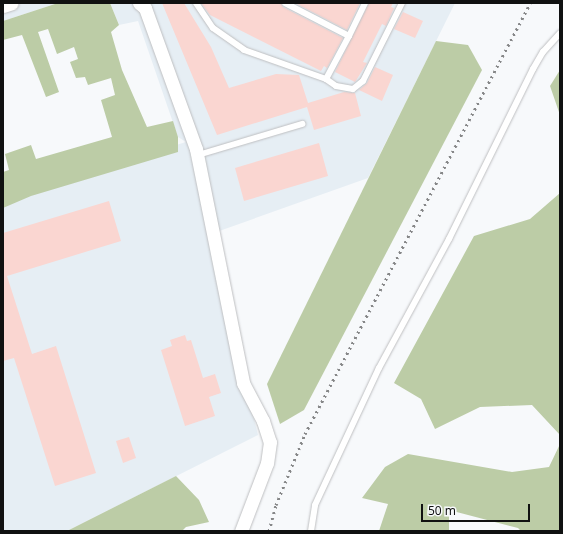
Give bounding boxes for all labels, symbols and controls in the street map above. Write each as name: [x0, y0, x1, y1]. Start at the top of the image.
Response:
scale bar: [423, 496, 532, 522]
text: 50 m: [428, 502, 456, 519]

